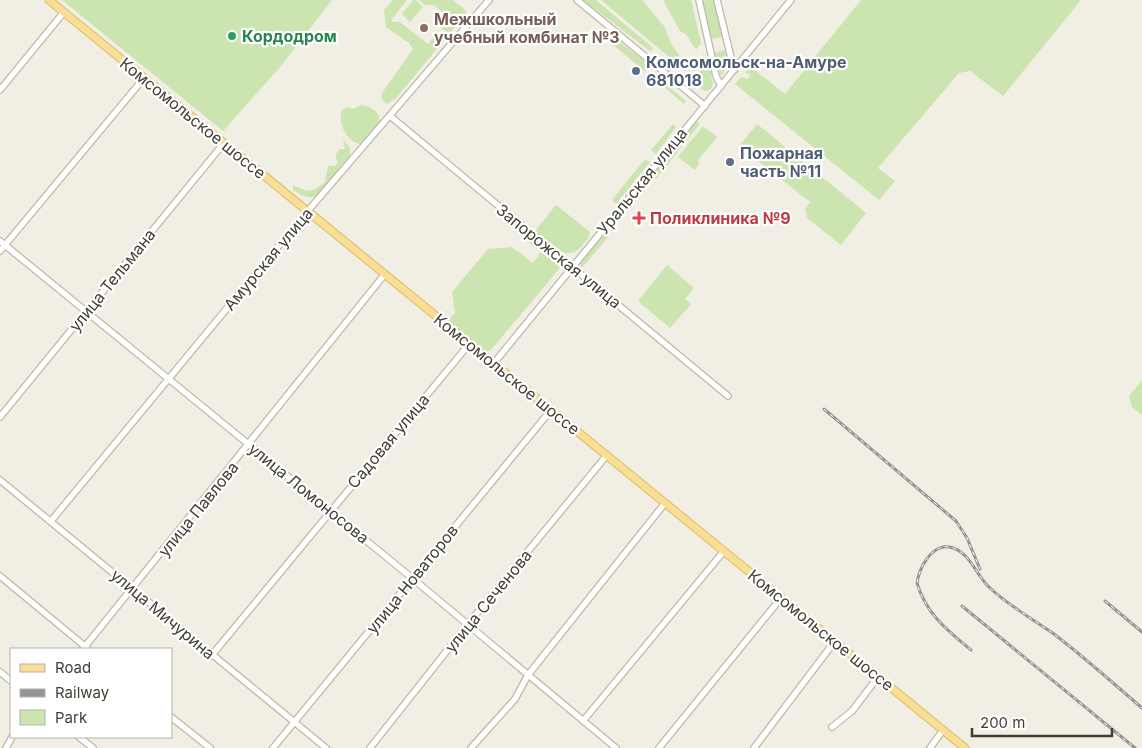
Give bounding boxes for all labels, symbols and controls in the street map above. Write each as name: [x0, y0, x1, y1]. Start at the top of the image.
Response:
place label: Межшкольный учебный комбинат №3: [434, 9, 620, 47]
marker: Межшкольный учебный комбинат №3: [418, 22, 430, 34]
place label: Кордодром: [242, 26, 337, 46]
marker: Кордодром: [226, 30, 238, 42]
place label: Комсомольск-на-Амуре 681018: [646, 52, 847, 90]
street label: Комсомольское шоссе: [116, 53, 270, 183]
marker: Комсомольск-на-Амуре 681018: [630, 65, 642, 77]
street label: Уральская улица: [593, 123, 691, 239]
place label: Пожарная часть №11: [740, 143, 823, 181]
marker: Пожарная часть №11: [724, 156, 736, 168]
street label: Запорожская улица: [492, 199, 626, 313]
street label: Амурская улица: [219, 204, 317, 314]
place label: Поликлиника №9: [650, 208, 791, 228]
marker: Поликлиника №9: [632, 211, 646, 225]
street label: улица Тельмана: [64, 225, 160, 335]
street label: Комсомольское шоссе: [430, 309, 584, 439]
street label: Садовая улица: [343, 390, 433, 492]
street label: улица Ломоносова: [245, 438, 373, 548]
street label: улица Павлова: [154, 457, 242, 561]
street label: улица Новаторов: [362, 520, 462, 638]
street label: улица Сеченова: [440, 545, 536, 657]
street label: улица Мичурина: [107, 565, 219, 663]
street label: Комсомольское шоссе: [744, 565, 898, 695]
legend: [10, 648, 172, 738]
text: Road: [55, 658, 91, 677]
text: Railway: [55, 683, 110, 702]
scale bar: [972, 706, 1112, 738]
text: Park: [55, 708, 88, 727]
text: 200 m: [980, 713, 1025, 732]

